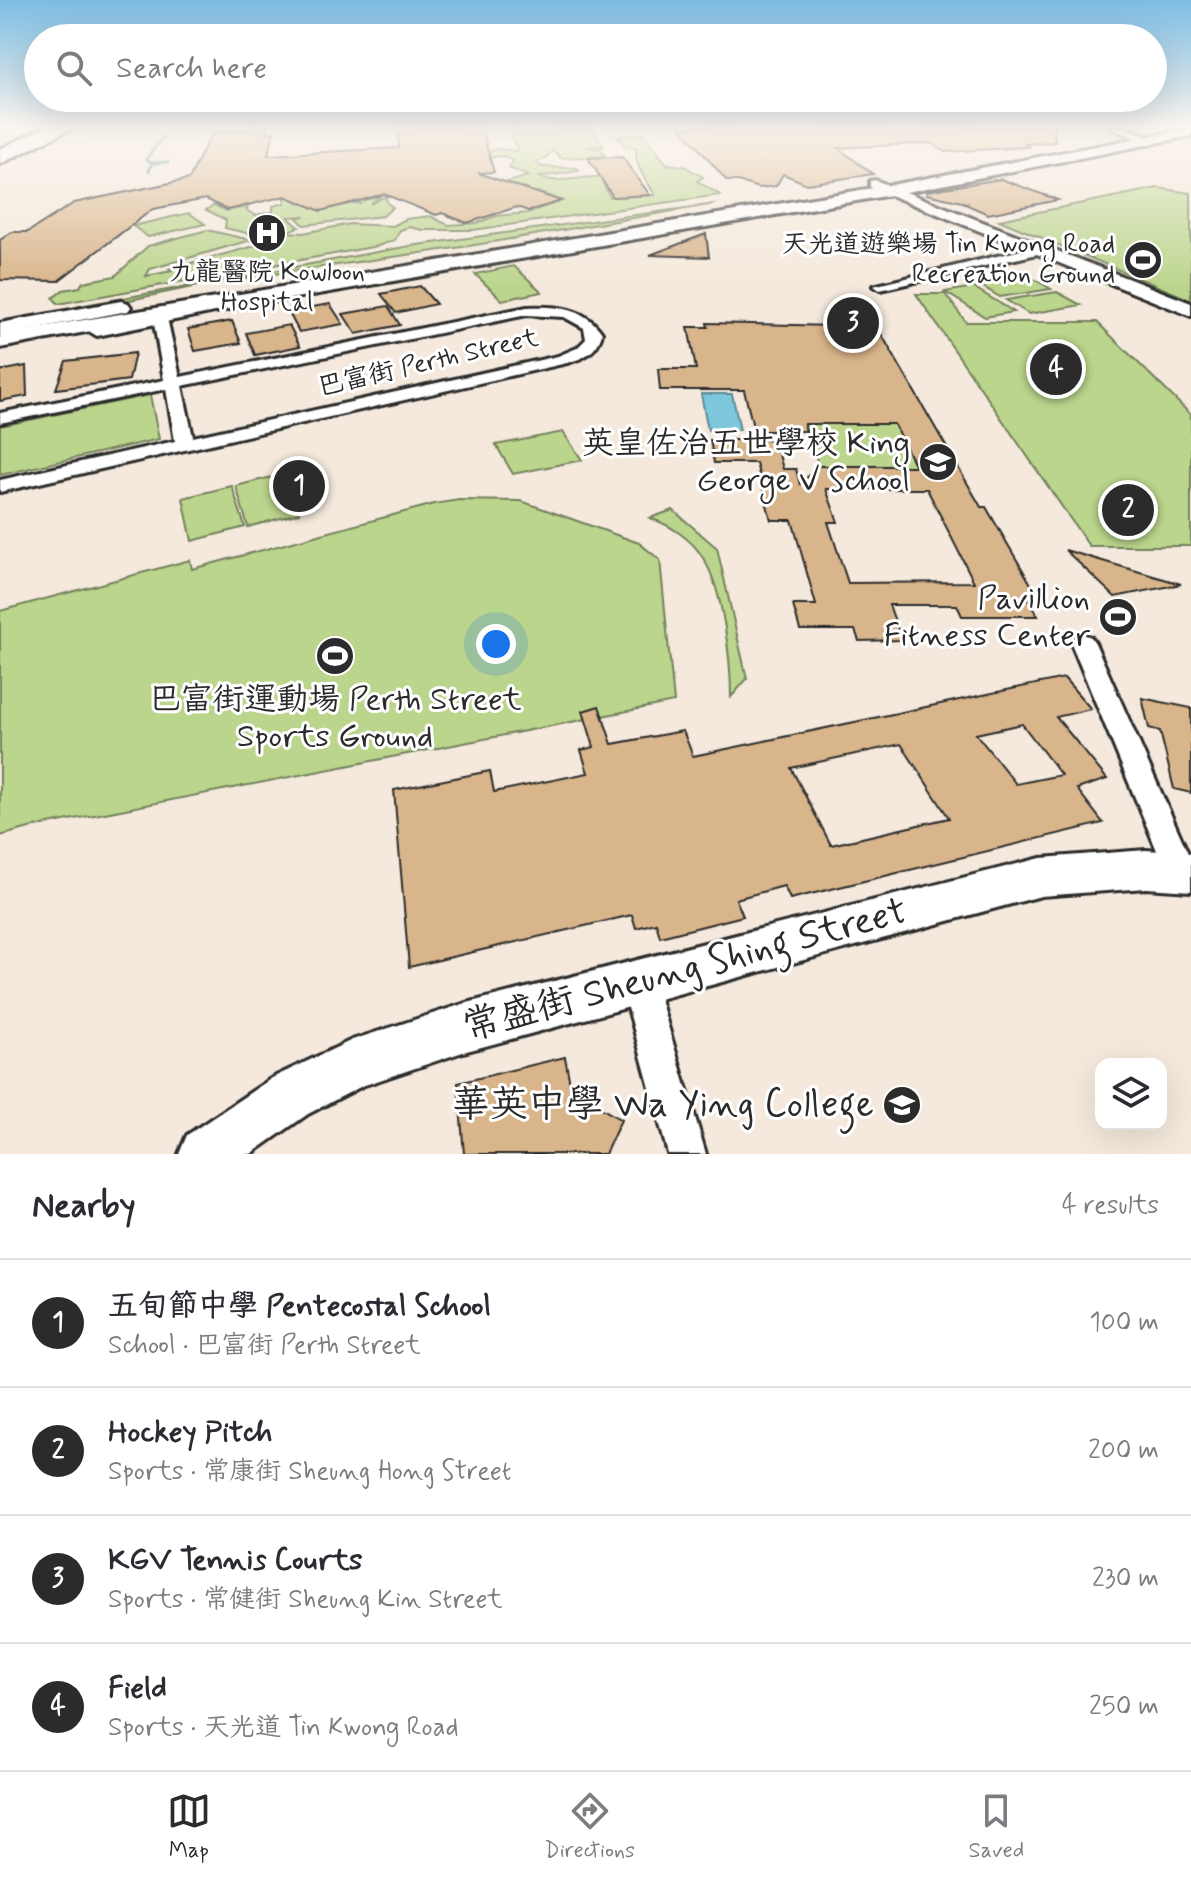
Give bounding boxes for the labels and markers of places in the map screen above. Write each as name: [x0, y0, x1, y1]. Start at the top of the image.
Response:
hospital icon: 九龍醫院 Kowloon Hospital: [246, 212, 288, 254]
place label: 天光道遊樂場 Tin Kwong Road Recreation Ground: [782, 228, 1115, 292]
sports icon: 天光道遊樂場 Tin Kwong Road Recreation Ground: [1122, 239, 1164, 281]
place label: 九龍醫院 Kowloon Hospital: [169, 256, 365, 320]
pin: 3: [827, 293, 879, 353]
pin: 4: [1030, 339, 1082, 399]
place label: 英皇佐治五世學校 King George V School: [582, 423, 910, 504]
school or university icon: 英皇佐治五世學校 King George V School: [917, 441, 959, 483]
pin: 1: [273, 456, 325, 516]
pin: 2: [1102, 480, 1154, 540]
place label: Pavillion Fitness Center: [884, 578, 1090, 657]
sports icon: Pavillion Fitness Center: [1097, 596, 1139, 638]
sports icon: 巴富街運動場 Perth Street Sports Ground: [314, 635, 356, 677]
place label: 巴富街運動場 Perth Street Sports Ground: [148, 679, 522, 758]
place label: 華英中學 Wa Ying College: [452, 1081, 874, 1134]
school or university icon: 華英中學 Wa Ying College: [881, 1084, 923, 1126]

